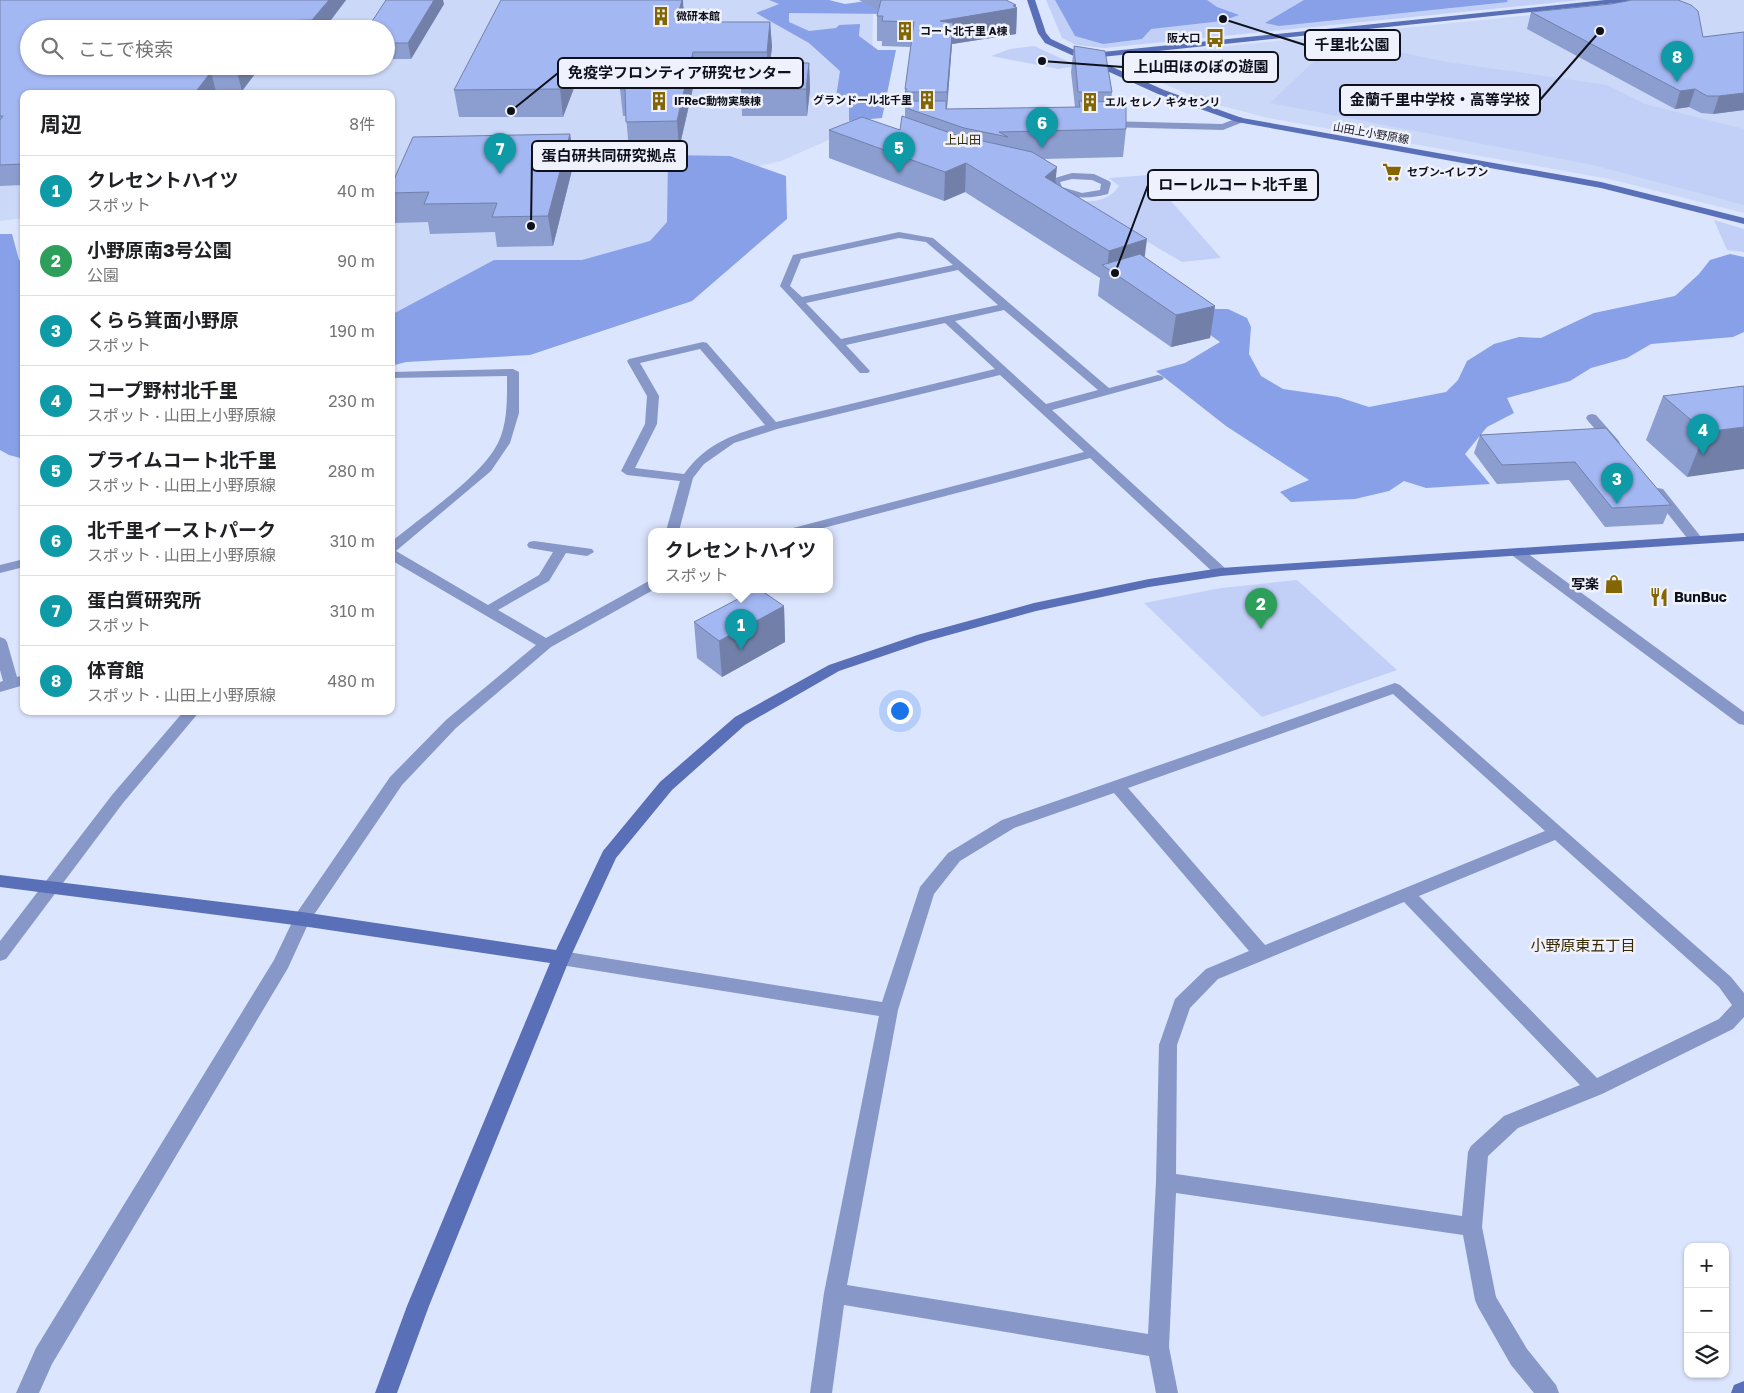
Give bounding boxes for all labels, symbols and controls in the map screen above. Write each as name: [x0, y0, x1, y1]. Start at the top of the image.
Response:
building icon: 微研本館: [650, 5, 672, 27]
place label: 微研本館: [676, 9, 720, 22]
search box: [20, 20, 395, 75]
building icon: コート北千里 A棟: [894, 20, 916, 42]
place label: コート北千里 A棟: [920, 24, 1008, 37]
bus stop icon: 阪大口: [1204, 27, 1226, 49]
callout: 千里北公園: [1305, 30, 1400, 60]
place label: 阪大口: [1167, 31, 1200, 44]
icon: search: [38, 34, 66, 62]
text: 千里北公園: [1314, 35, 1390, 53]
text: ここで検索: [78, 37, 173, 60]
pin: 8: [1661, 41, 1693, 82]
callout: 上山田ほのぼの遊園: [1123, 52, 1278, 82]
text: 上山田ほのぼの遊園: [1133, 57, 1269, 75]
callout: 免疫学フロンティア研究センター: [558, 58, 803, 88]
text: 免疫学フロンティア研究センター: [568, 63, 792, 81]
callout: 金蘭千里中学校・高等学校: [1340, 85, 1540, 115]
building icon: グランドール北千里: [916, 89, 938, 111]
building icon: IFReC動物実験棟: [648, 90, 670, 112]
text: 金蘭千里中学校・高等学校: [1350, 90, 1530, 108]
building icon: エル セレノ キタセンリ: [1079, 91, 1101, 113]
place label: グランドール北千里: [813, 93, 912, 106]
place label: IFReC動物実験棟: [674, 94, 761, 107]
place label: エル セレノ キタセンリ: [1105, 95, 1221, 108]
pin: 6: [1026, 107, 1058, 148]
text: 周辺: [40, 111, 82, 137]
text: 8件: [349, 114, 375, 134]
street label: 山田上小野原線: [1332, 119, 1410, 146]
pin: 5: [883, 132, 915, 173]
district label: 上山田: [945, 132, 981, 147]
pin: 7: [484, 133, 516, 174]
callout: 蛋白研共同研究拠点: [532, 141, 687, 171]
text: 蛋白研共同研究拠点: [541, 146, 677, 164]
supermarket icon: セブン-イレブン: [1381, 161, 1403, 183]
place label: セブン-イレブン: [1407, 165, 1488, 178]
text: クレセントハイツ: [87, 168, 239, 191]
callout: ローレルコート北千里: [1148, 170, 1318, 200]
text: ローレルコート北千里: [1158, 175, 1308, 193]
text: 1: [52, 181, 60, 201]
text: 40 m: [337, 181, 375, 201]
text: スポット: [87, 195, 151, 215]
text: 小野原南3号公園: [87, 238, 232, 261]
text: 2: [51, 251, 61, 271]
text: 90 m: [337, 251, 375, 271]
text: 公園: [87, 265, 119, 285]
text: くらら箕面小野原: [87, 308, 239, 331]
text: 3: [51, 321, 61, 341]
text: 190 m: [329, 321, 375, 341]
text: スポット: [87, 335, 151, 355]
text: コープ野村北千里: [87, 378, 238, 401]
text: 4: [51, 391, 61, 411]
text: 230 m: [328, 391, 375, 411]
text: スポット · 山田上小野原線: [87, 405, 276, 425]
pin: 4: [1687, 414, 1719, 455]
text: プライムコート北千里: [87, 448, 277, 471]
text: 5: [51, 461, 61, 481]
text: 280 m: [328, 461, 375, 481]
pin: 3: [1601, 463, 1633, 504]
text: スポット · 山田上小野原線: [87, 475, 276, 495]
text: 北千里イーストパーク: [87, 518, 276, 541]
popup: [648, 528, 833, 593]
text: 6: [51, 531, 61, 551]
text: 310 m: [330, 531, 375, 551]
text: クレセントハイツ: [665, 538, 816, 561]
text: スポット · 山田上小野原線: [87, 545, 276, 565]
text: スポット: [665, 565, 729, 585]
shop icon: 写楽: [1603, 573, 1625, 595]
place label: 写楽: [1571, 575, 1599, 592]
restaurant icon: BunBuc: [1648, 586, 1670, 608]
text: 蛋白質研究所: [87, 588, 201, 611]
pin: 2: [1245, 588, 1277, 629]
place label: BunBuc: [1674, 588, 1727, 605]
text: 7: [52, 601, 60, 621]
text: 310 m: [330, 601, 375, 621]
pin: 1: [725, 609, 757, 650]
text: スポット: [87, 615, 151, 635]
text: 体育館: [87, 658, 144, 681]
text: 8: [51, 671, 61, 691]
text: 480 m: [327, 671, 375, 691]
text: スポット · 山田上小野原線: [87, 685, 276, 705]
your location: [887, 698, 913, 724]
district label: 小野原東五丁目: [1530, 936, 1636, 954]
map controls: [1684, 1243, 1729, 1378]
button: +: [1684, 1243, 1729, 1288]
button: −: [1684, 1288, 1729, 1333]
button: layers: [1684, 1333, 1729, 1378]

